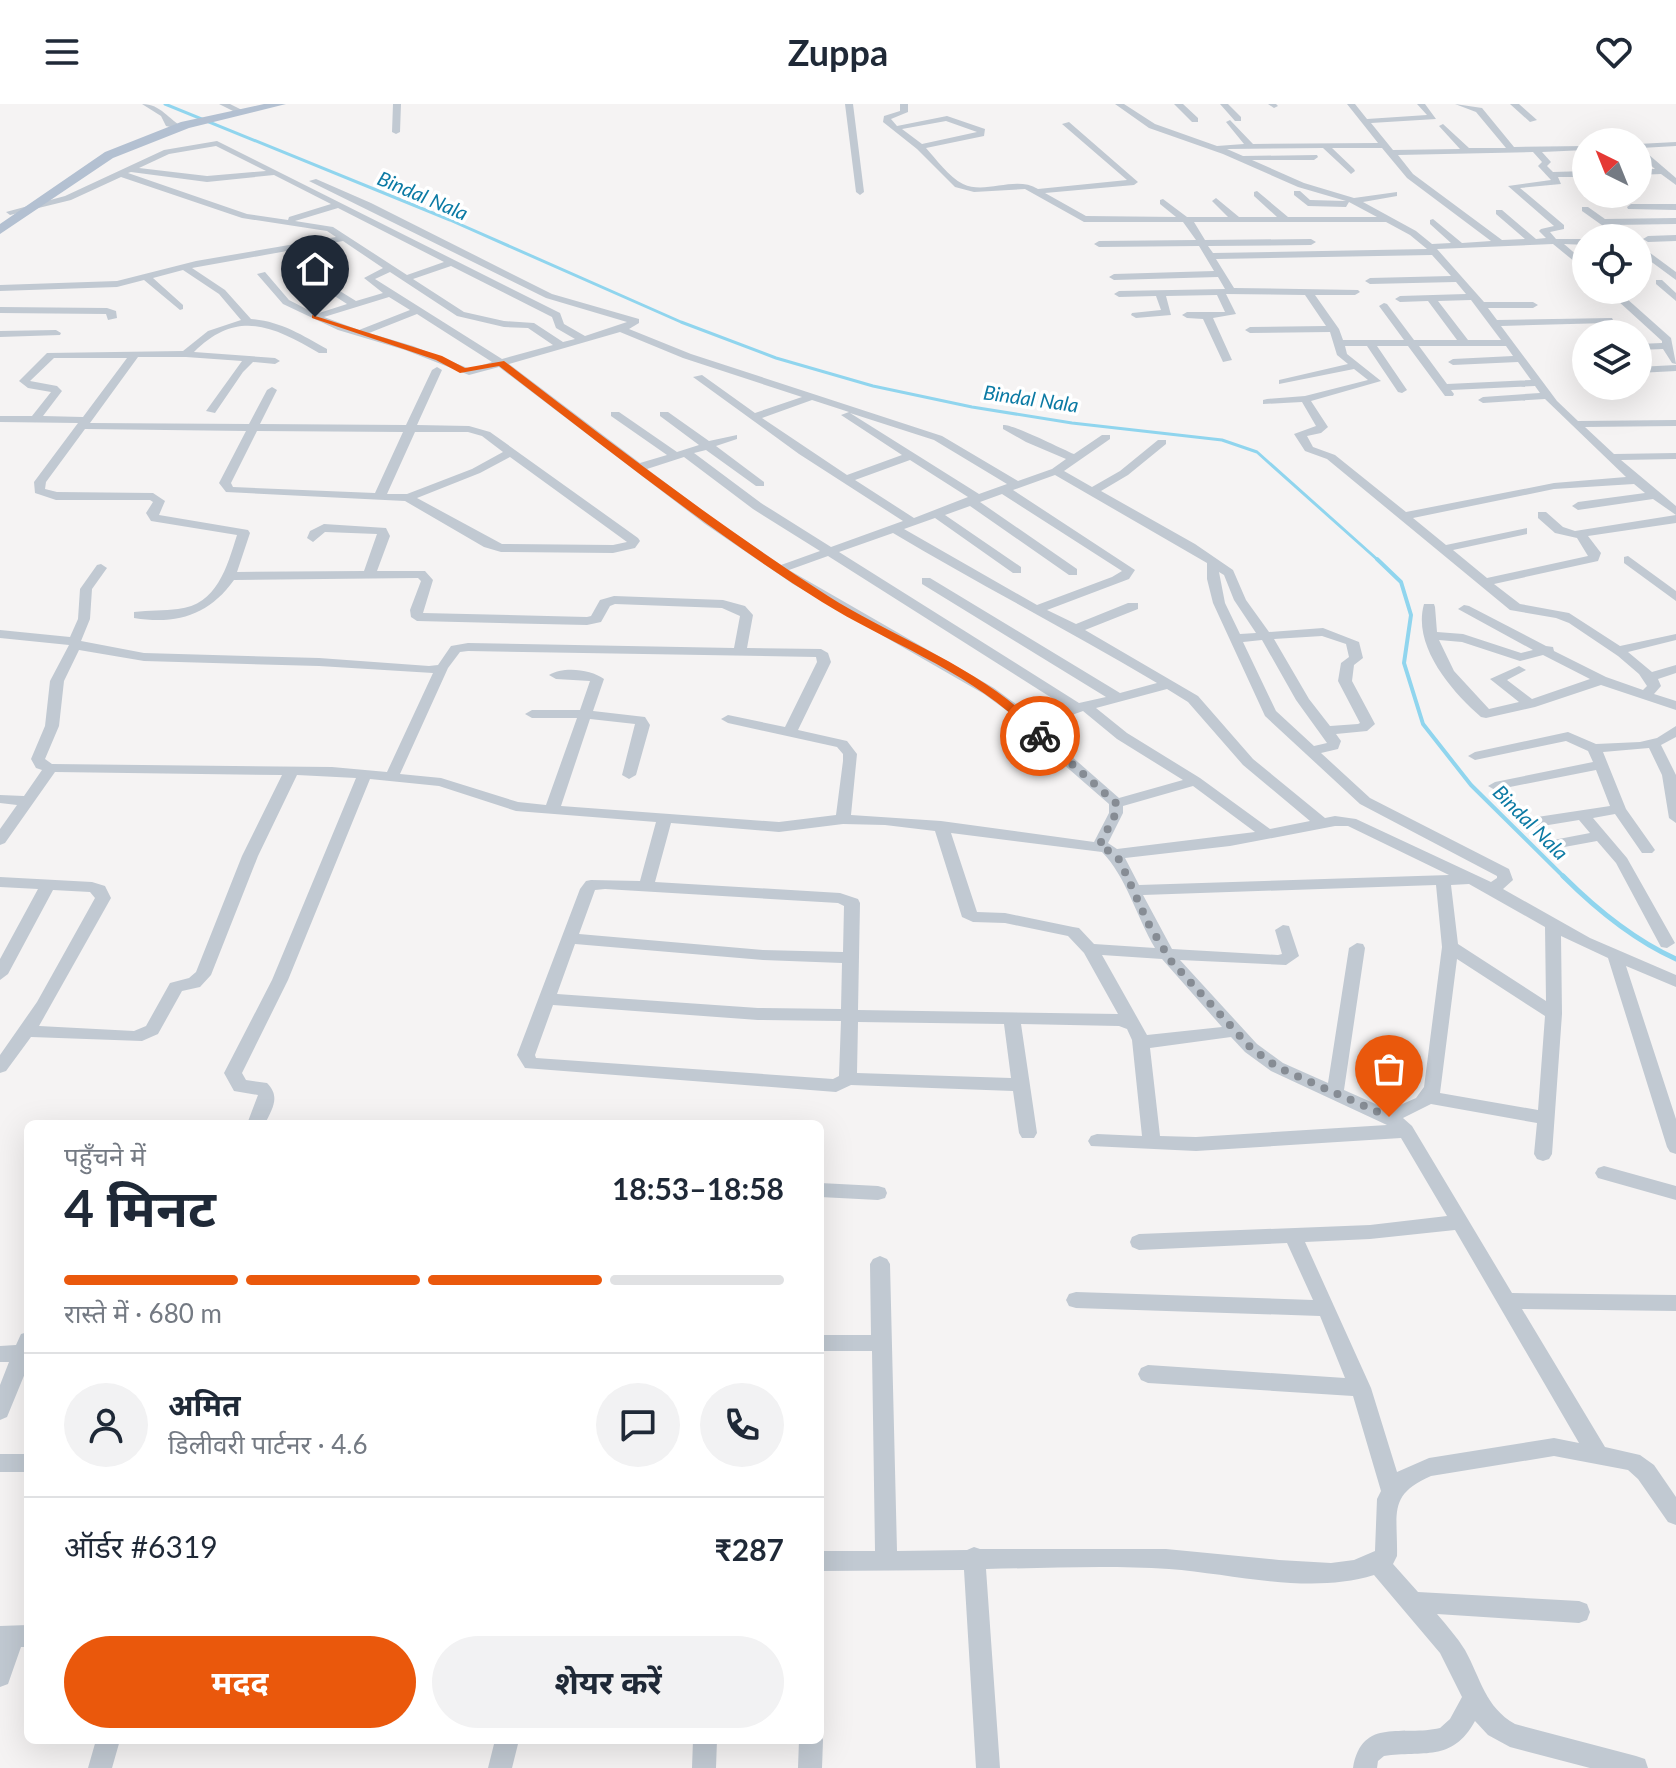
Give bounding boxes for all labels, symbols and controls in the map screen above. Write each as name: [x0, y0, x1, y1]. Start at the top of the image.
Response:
icon: menu: [40, 30, 84, 74]
text: Zuppa: [788, 30, 888, 74]
icon: heart: [1592, 30, 1636, 74]
north arrow: [1572, 128, 1652, 208]
map controls: [1572, 128, 1652, 400]
water label: Bindal Nala: [374, 165, 472, 225]
button: locate: [1572, 224, 1652, 304]
pin: [281, 235, 349, 317]
icon: home: [293, 247, 337, 291]
button: layers: [1572, 320, 1652, 400]
water label: Bindal Nala: [982, 379, 1080, 417]
courier: [1000, 696, 1080, 776]
icon: bike: [1018, 714, 1062, 758]
water label: Bindal Nala: [1489, 780, 1573, 864]
pin: [1355, 1035, 1423, 1117]
icon: bag: [1367, 1047, 1411, 1091]
text: पहुँचने में: [64, 1140, 146, 1172]
text: 18:53–18:58: [612, 1170, 784, 1206]
text: 4 मिनट: [64, 1176, 216, 1238]
text: रास्ते में · 680 m: [64, 1297, 222, 1329]
button: person: [64, 1383, 148, 1467]
button: chat: [596, 1383, 680, 1467]
button: phone: [700, 1383, 784, 1467]
text: अमित: [168, 1386, 241, 1422]
text: डिलीवरी पार्टनर · 4.6: [168, 1428, 368, 1460]
text: ऑर्डर #6319: [64, 1528, 218, 1564]
text: ₹287: [714, 1531, 784, 1567]
button: मदद: [64, 1636, 416, 1728]
button: शेयर करें: [432, 1636, 784, 1728]

